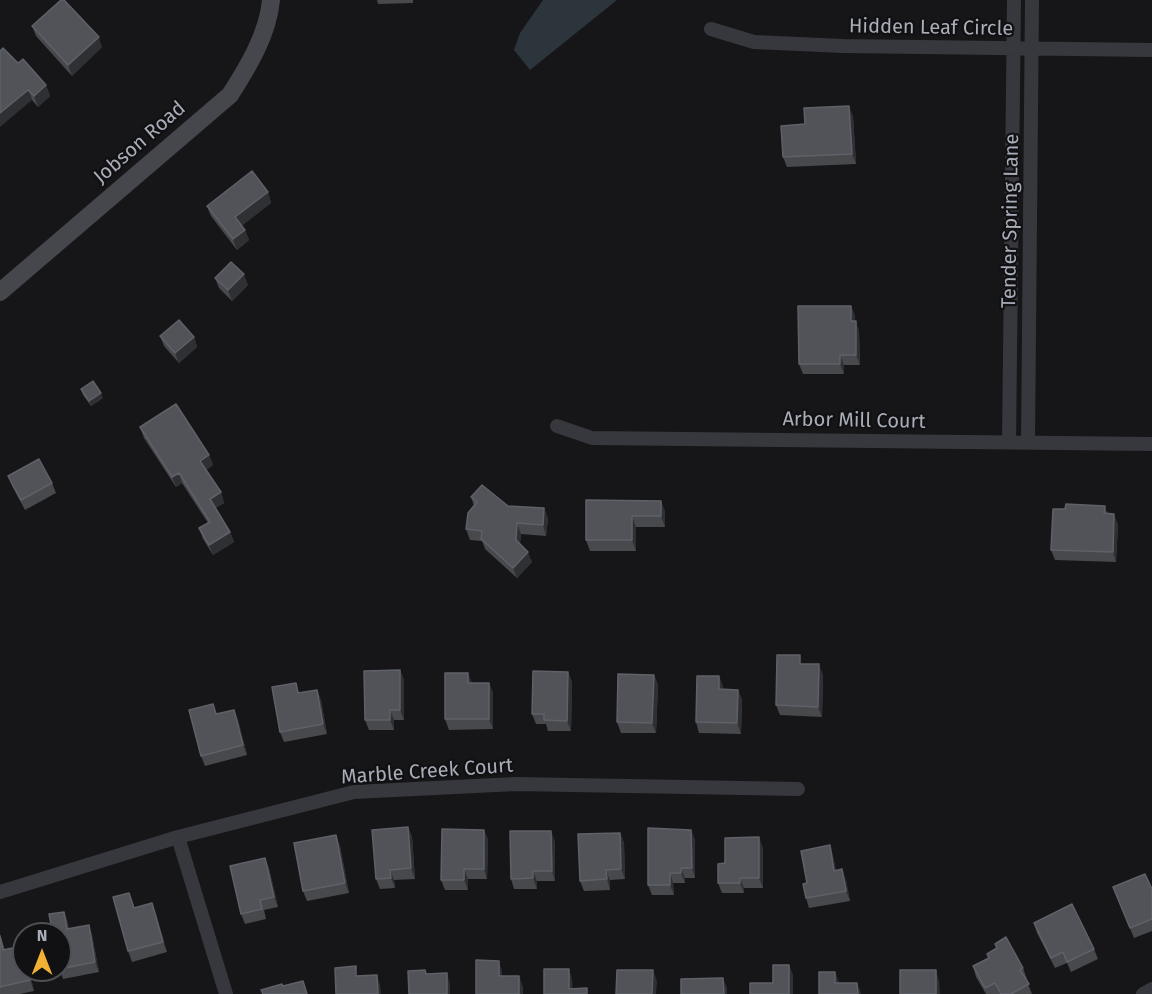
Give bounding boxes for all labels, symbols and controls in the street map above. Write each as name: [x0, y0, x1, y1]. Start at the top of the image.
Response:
street label: Hidden Leaf Circle: [849, 15, 1013, 41]
street label: Jobson Road: [89, 97, 191, 189]
street label: Tender Spring Lane: [997, 134, 1025, 308]
street label: Arbor Mill Court: [782, 408, 926, 434]
street label: Marble Creek Court: [340, 754, 514, 790]
north arrow: [12, 922, 72, 982]
text: N: [37, 926, 47, 945]

